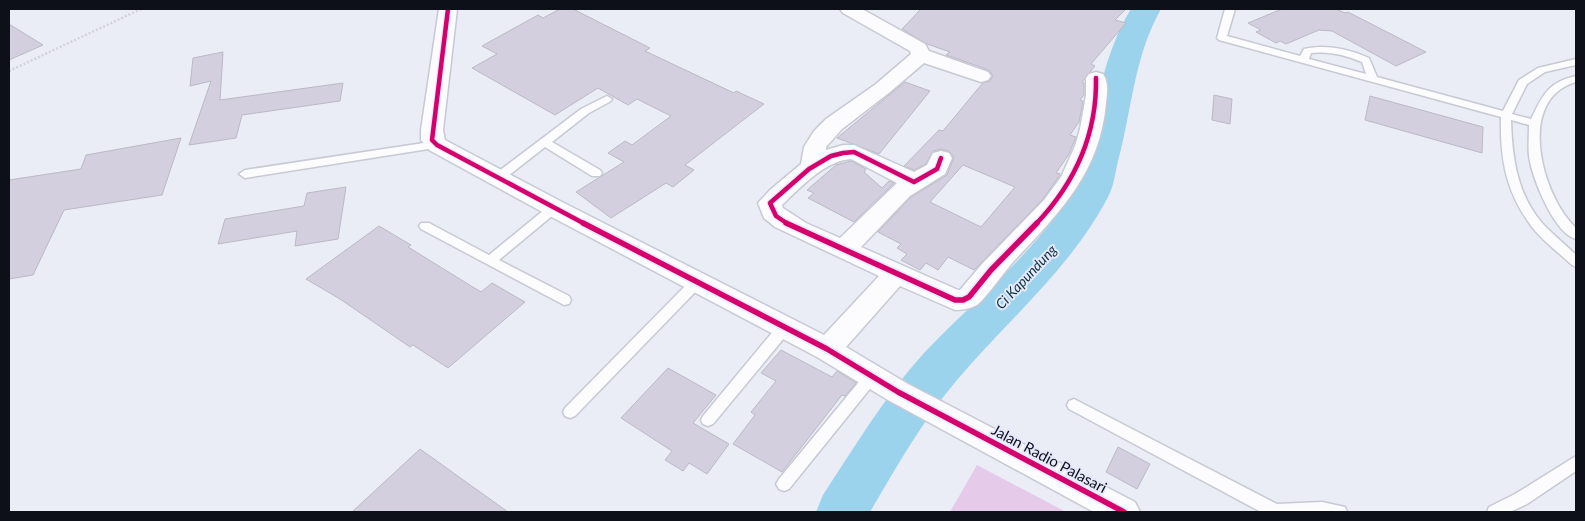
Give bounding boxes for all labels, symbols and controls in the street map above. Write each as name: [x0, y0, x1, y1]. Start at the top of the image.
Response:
water label: Ci Kapundung: [991, 241, 1060, 312]
street label: Jalan Radio Palasari: [989, 420, 1110, 496]

